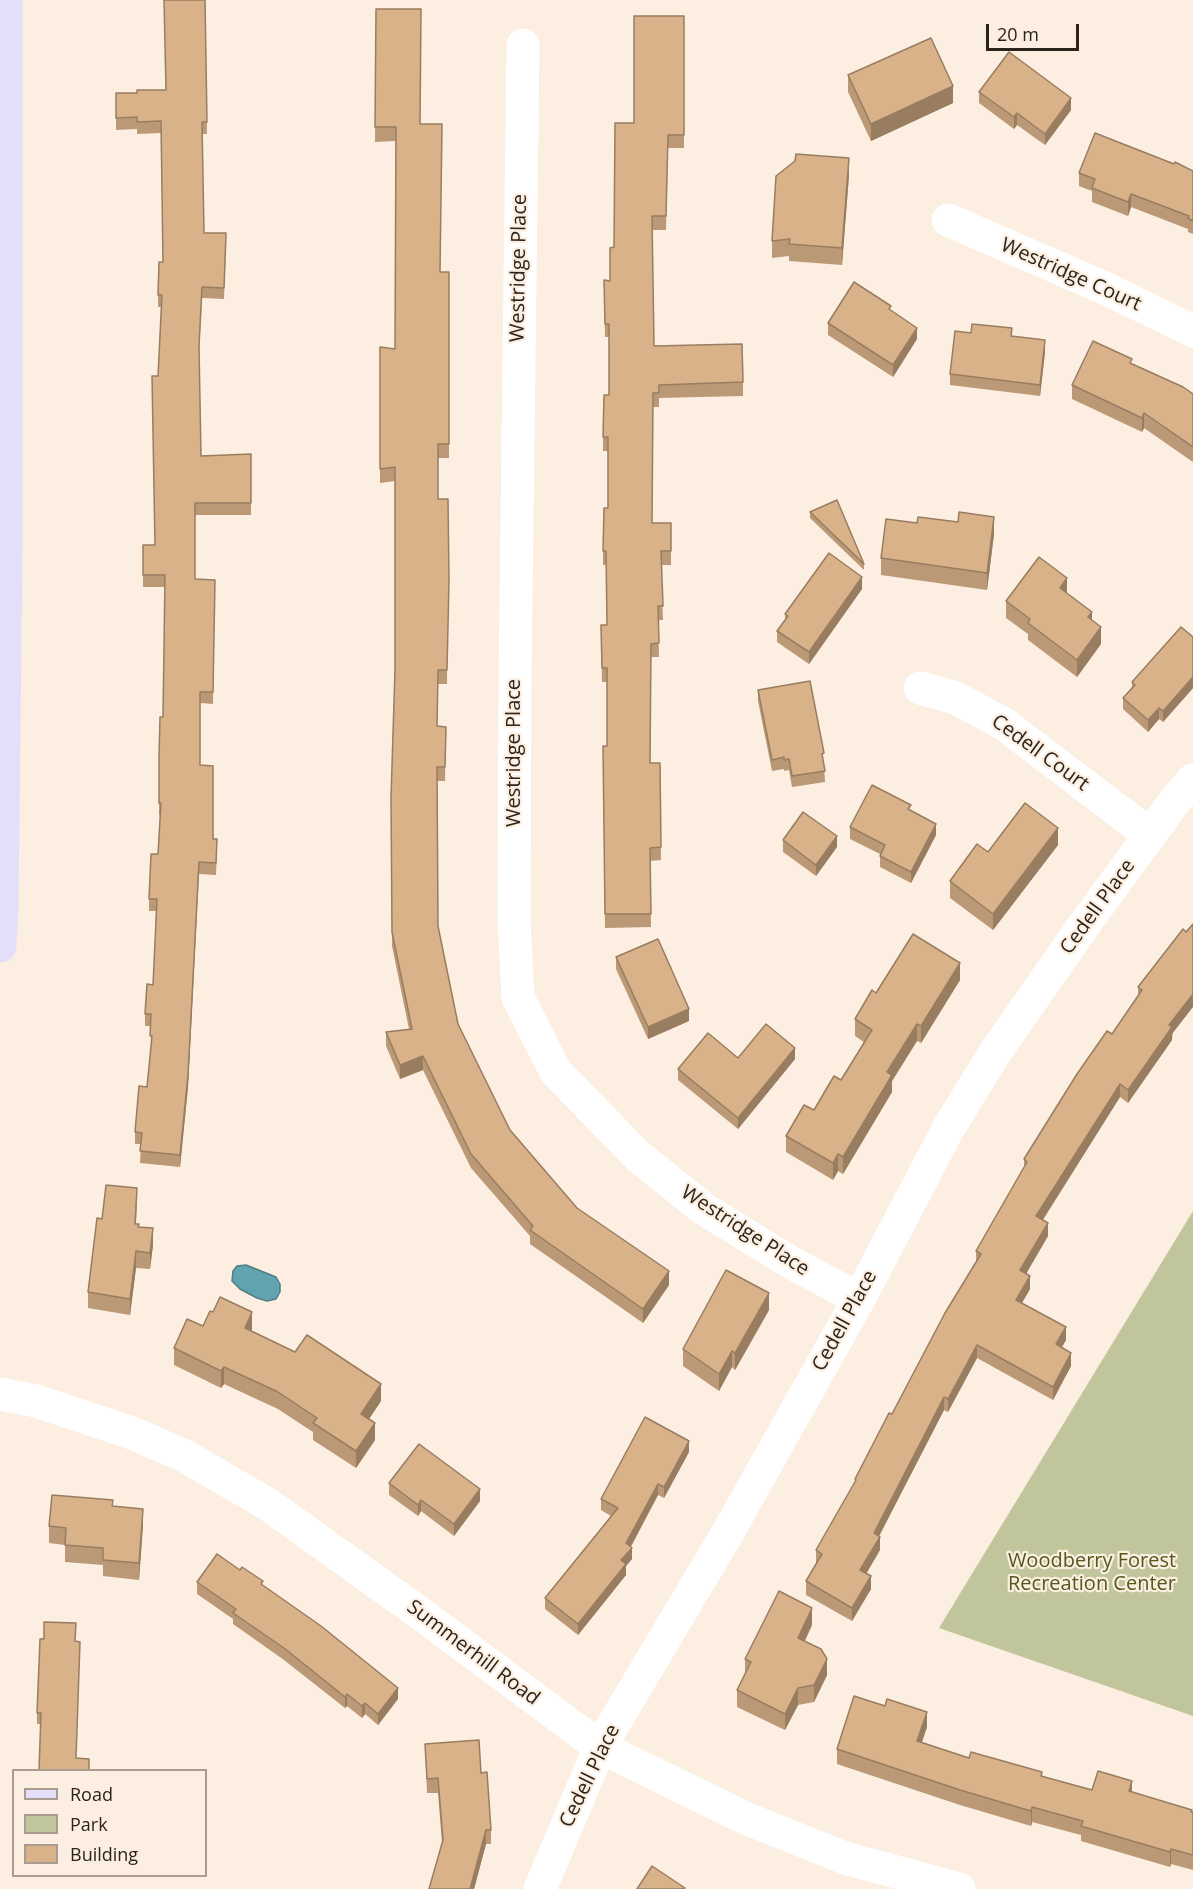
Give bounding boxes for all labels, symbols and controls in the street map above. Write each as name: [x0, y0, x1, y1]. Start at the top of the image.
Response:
scale bar: [989, 12, 1082, 50]
text: 20 m: [997, 22, 1039, 46]
street label: Westridge Place: [506, 194, 532, 342]
street label: Westridge Court: [997, 233, 1145, 317]
street label: Westridge Place: [502, 679, 526, 827]
street label: Cedell Court: [987, 710, 1093, 796]
street label: Cedell Place: [1055, 855, 1141, 959]
street label: Westridge Place: [676, 1181, 814, 1281]
street label: Cedell Place: [807, 1266, 883, 1376]
park label: Woodberry Forest Recreation Center: [1008, 1549, 1176, 1596]
street label: Summerhill Road: [402, 1595, 544, 1711]
street label: Cedell Place: [555, 1721, 625, 1831]
legend: [12, 1769, 207, 1877]
text: Road: [70, 1782, 113, 1806]
text: Park: [70, 1812, 108, 1836]
text: Building: [70, 1842, 138, 1866]

